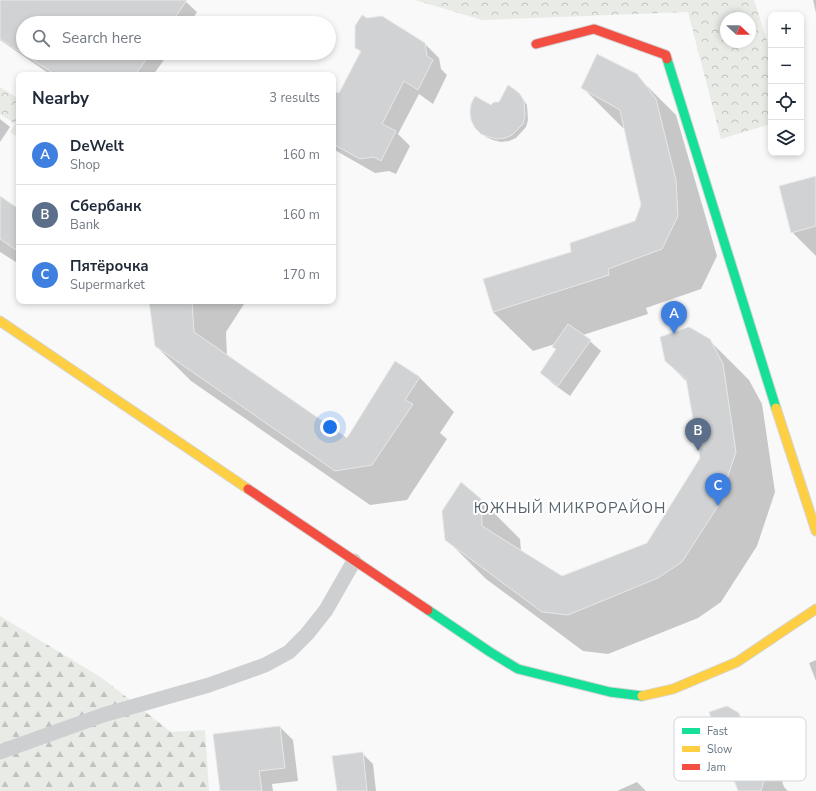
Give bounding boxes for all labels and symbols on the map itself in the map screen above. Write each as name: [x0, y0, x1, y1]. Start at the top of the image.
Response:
north arrow: [720, 12, 756, 48]
pin: A: [661, 301, 687, 334]
your location: [320, 417, 340, 437]
pin: B: [685, 418, 711, 451]
pin: C: [705, 473, 731, 506]
district label: ЮЖНЫЙ МИКРОРАЙОН: [474, 498, 666, 518]
legend: [674, 717, 806, 781]
text: Fast: [707, 724, 728, 739]
text: Slow: [707, 742, 732, 757]
text: Jam: [706, 760, 726, 775]

